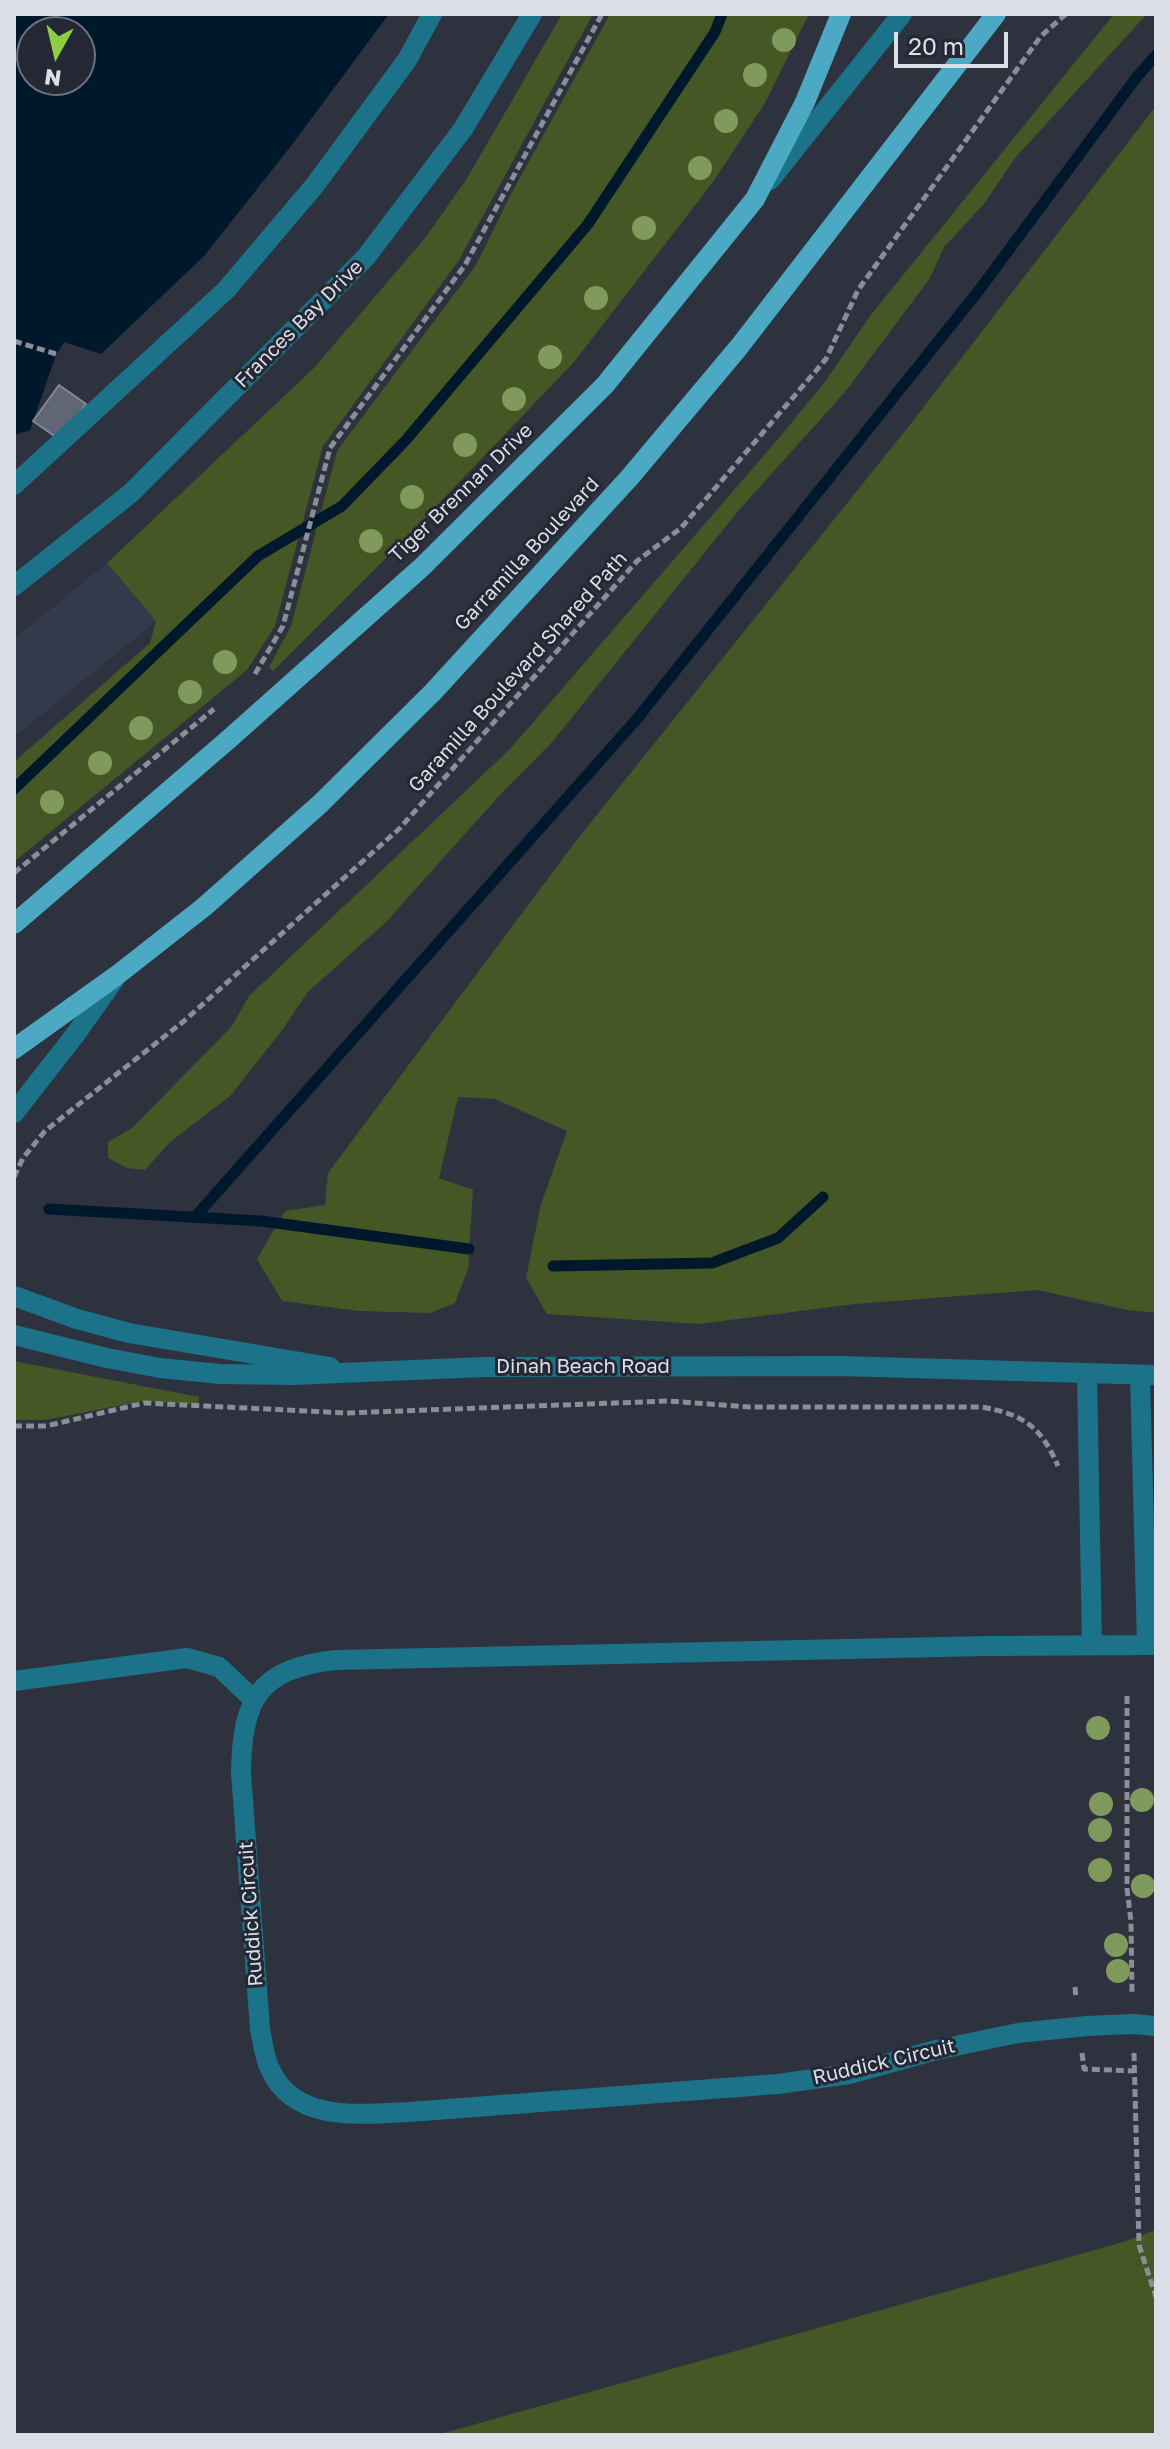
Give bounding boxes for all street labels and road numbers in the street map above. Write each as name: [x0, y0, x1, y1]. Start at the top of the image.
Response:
street label: Frances Bay Drive: [230, 255, 368, 393]
street label: Tiger Brennan Drive: [384, 418, 538, 568]
street label: Garramilla Boulevard: [450, 472, 604, 636]
street label: Garamilla Boulevard Shared Path: [404, 547, 632, 797]
street label: Dinah Beach Road: [496, 1355, 670, 1379]
street label: Ruddick Circuit: [234, 1841, 268, 1987]
street label: Ruddick Circuit: [810, 2034, 958, 2090]

